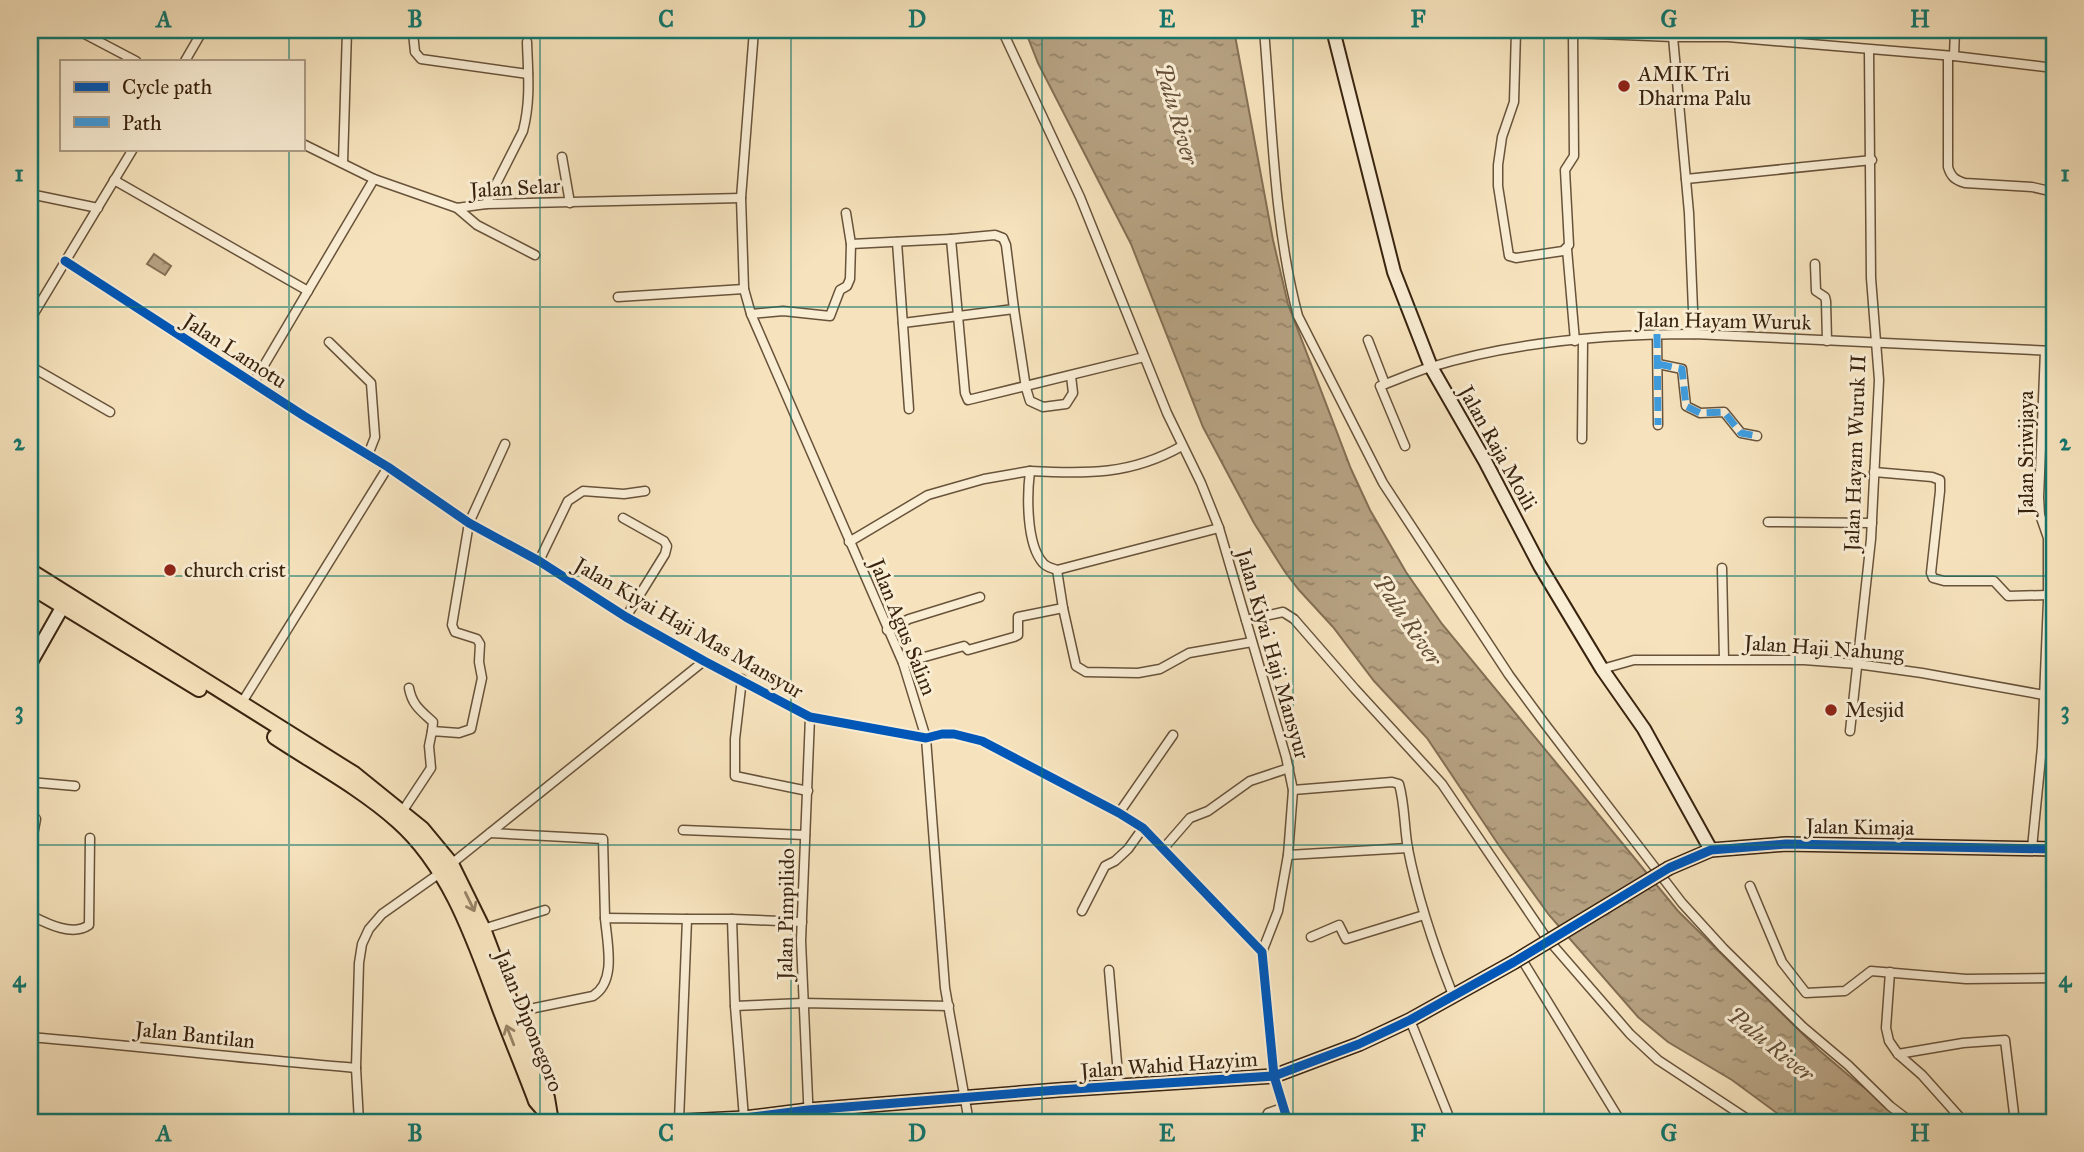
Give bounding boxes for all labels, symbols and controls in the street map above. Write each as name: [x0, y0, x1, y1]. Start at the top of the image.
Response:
text: A: [154, 5, 172, 33]
text: B: [407, 5, 423, 33]
text: C: [658, 5, 674, 33]
text: D: [908, 5, 926, 33]
text: E: [1159, 5, 1176, 33]
text: F: [1410, 5, 1426, 33]
text: G: [1661, 5, 1678, 33]
text: H: [1910, 5, 1930, 33]
legend: [60, 60, 304, 150]
water label: Palu River: [1149, 60, 1205, 169]
place label: AMIK Tri Dharma Palu: [1637, 61, 1751, 111]
text: Cycle path: [122, 74, 213, 100]
marker: AMIK Tri Dharma Palu: [1616, 78, 1632, 94]
text: Path: [122, 110, 162, 136]
text: 1: [14, 159, 24, 187]
text: 1: [2060, 159, 2070, 187]
street label: Jalan Selar: [467, 173, 561, 203]
street label: Jalan Hayam Wuruk: [1634, 306, 1812, 336]
street label: Jalan Lamotu: [177, 307, 292, 394]
street label: Jalan Hayam Wuruk II: [1838, 354, 1871, 554]
street label: Jalan Raja Moili: [1452, 379, 1543, 515]
street label: Jalan Sriwijaya: [2013, 391, 2039, 517]
text: 2: [13, 428, 25, 456]
text: 2: [2059, 428, 2071, 456]
street label: Jalan Kiyai Haji Mansyur: [1230, 544, 1315, 762]
street label: Jalan Kiyai Haji Mas Mansyur: [568, 551, 808, 704]
street label: Jalan Agus Salim: [863, 553, 942, 699]
place label: church crist: [184, 557, 287, 583]
marker: church crist: [162, 562, 178, 578]
water label: Palu River: [1367, 569, 1449, 672]
street label: Jalan Haji Nahung: [1741, 629, 1905, 667]
text: 3: [14, 696, 24, 725]
text: 3: [2060, 696, 2070, 725]
place label: Mesjid: [1845, 697, 1905, 723]
marker: Mesjid: [1823, 702, 1839, 718]
street label: Jalan Kimaja: [1804, 813, 1915, 841]
street label: Jalan Pimpilido: [772, 848, 800, 982]
one-way arrow: [464, 891, 478, 912]
street label: Jalan Diponegoro: [488, 945, 569, 1096]
text: 4: [13, 965, 27, 993]
text: 4: [2059, 965, 2073, 993]
water label: Palu River: [1722, 1001, 1821, 1088]
street label: Jalan Bantilan: [132, 1016, 256, 1054]
one-way arrow: [503, 1024, 515, 1046]
street label: Jalan Wahid Hazyim: [1078, 1046, 1259, 1084]
text: A: [154, 1119, 172, 1147]
text: B: [407, 1119, 423, 1147]
text: C: [658, 1119, 674, 1147]
text: D: [908, 1119, 926, 1147]
text: E: [1159, 1119, 1176, 1147]
text: F: [1410, 1119, 1426, 1147]
text: G: [1661, 1119, 1678, 1147]
text: H: [1910, 1119, 1930, 1147]

